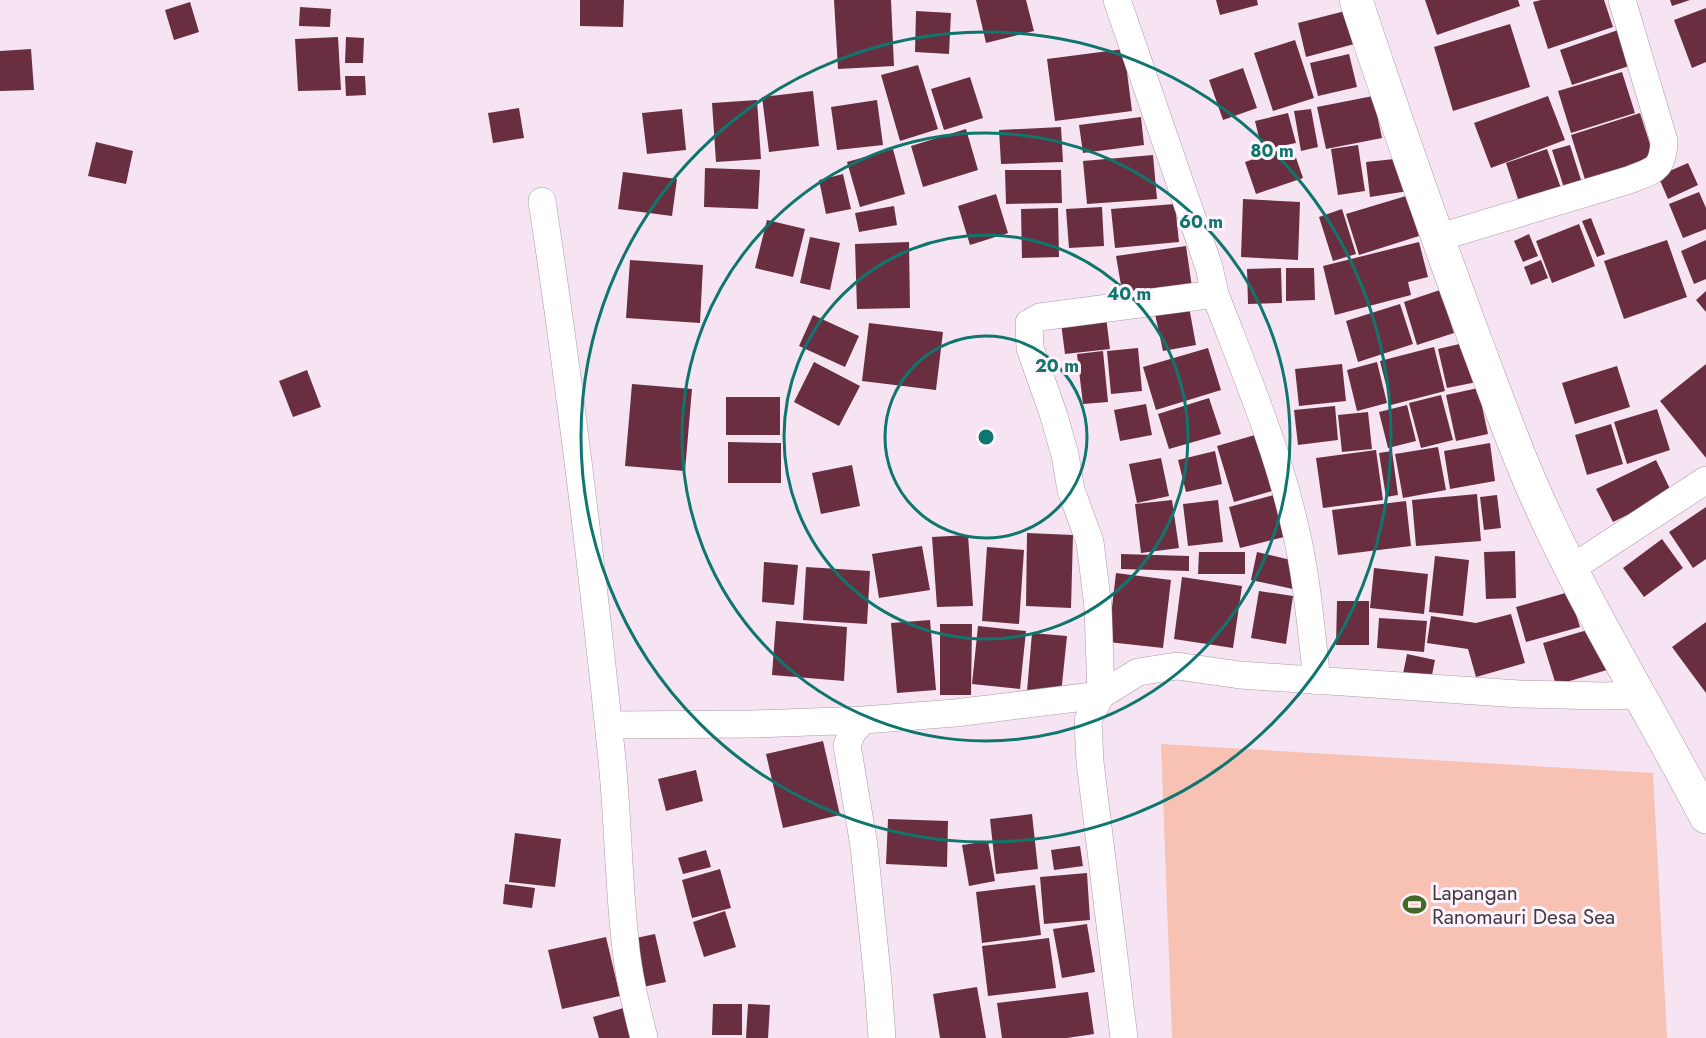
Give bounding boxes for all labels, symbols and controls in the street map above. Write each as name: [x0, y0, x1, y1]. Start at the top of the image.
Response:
text: 80 m: [1250, 138, 1294, 164]
text: 60 m: [1179, 209, 1223, 235]
text: 40 m: [1107, 281, 1151, 307]
text: 20 m: [1035, 353, 1079, 379]
centre of rings: [976, 427, 996, 447]
place label: Lapangan Ranomauri Desa Sea: [1432, 878, 1615, 932]
sports icon: Lapangan Ranomauri Desa Sea: [1401, 892, 1427, 918]

